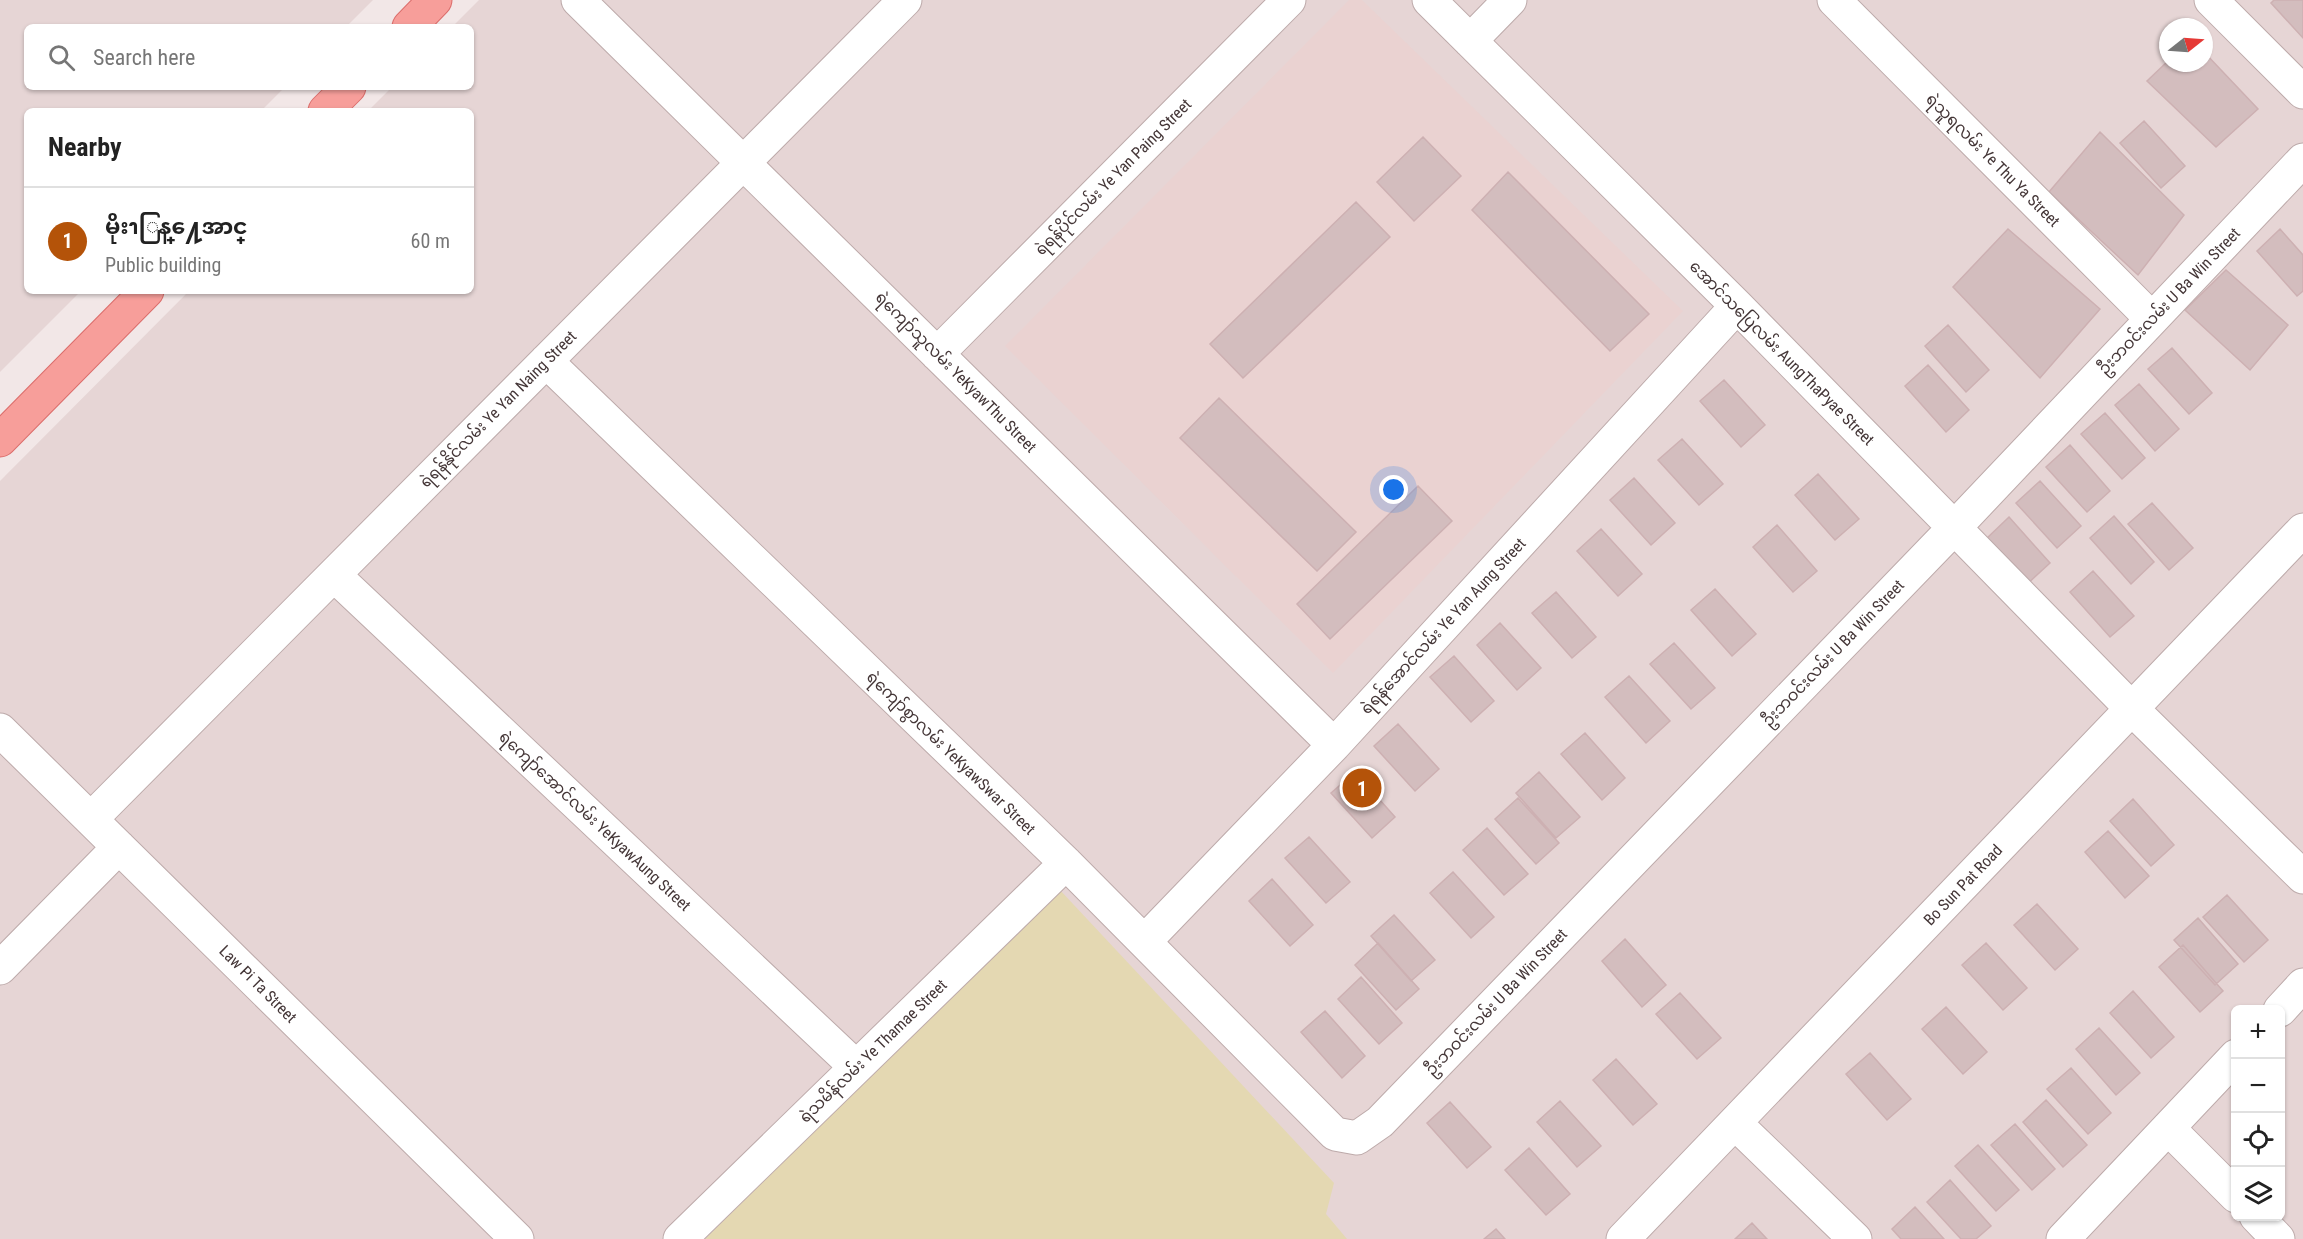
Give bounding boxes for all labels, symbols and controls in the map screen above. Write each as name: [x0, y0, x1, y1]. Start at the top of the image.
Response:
north arrow: [2159, 18, 2213, 72]
search box: [24, 24, 474, 90]
icon: search: [45, 41, 78, 74]
text: Search here: [93, 45, 195, 70]
street label: ရဲသူရလမ်း Ye Thu Ya Street: [1919, 88, 2065, 234]
street label: ရဲရန်ပိုင်လမ်း Ye Yan Paing Street: [1029, 93, 1199, 263]
text: Nearby: [48, 132, 122, 162]
text: မိုးၫြန္႔ေအာင္: [105, 214, 248, 239]
street label: ဦးဘဝင်းလမ်း U Ba Win Street: [2093, 222, 2247, 381]
text: 1: [62, 229, 73, 253]
text: 60 m: [411, 229, 450, 253]
text: Public building: [105, 253, 221, 277]
street label: အောင်သပြေလမ်း AungThaPyae Street: [1683, 255, 1880, 452]
street label: ရဲကျော်သူလမ်း YeKyawThu Street: [868, 286, 1042, 460]
street label: ရဲရန်နိုင်လမ်း Ye Yan Naing Street: [414, 325, 584, 495]
your location: [1379, 475, 1408, 504]
street label: ရဲရန်အောင်လမ်း Ye Yan Aung Street: [1355, 533, 1533, 721]
street label: ဦးဘဝင်းလမ်း U Ba Win Street: [1757, 574, 1911, 733]
street label: ရဲကျော်စွာလမ်း YeKyawSwar Street: [860, 666, 1041, 842]
street label: ရဲကျော်အောင်လမ်း YeKyawAung Street: [493, 726, 696, 918]
pin: 1: [1342, 766, 1382, 810]
street label: Bo Sun Pat Road: [1920, 841, 2006, 929]
street label: ဦးဘဝင်းလမ်း U Ba Win Street: [1420, 923, 1574, 1082]
street label: Law Pi Ta Street: [215, 941, 301, 1027]
street label: ရဲသမိန်လမ်း Ye Thamae Street: [794, 974, 954, 1129]
map controls: [2231, 1005, 2285, 1221]
button: +: [2231, 1005, 2285, 1059]
button: −: [2231, 1059, 2285, 1113]
button: locate: [2231, 1113, 2285, 1167]
button: layers: [2231, 1167, 2285, 1221]

